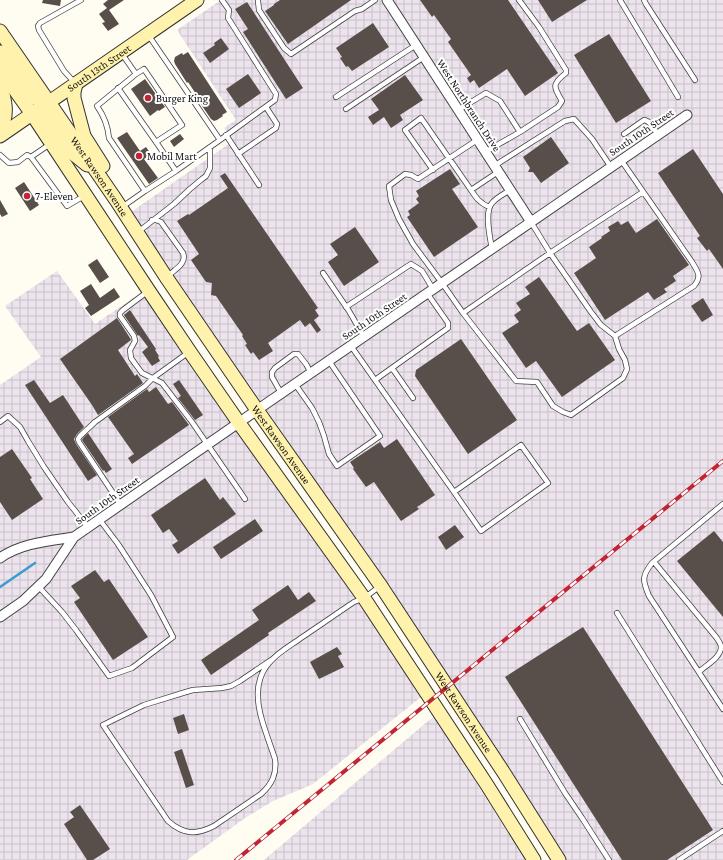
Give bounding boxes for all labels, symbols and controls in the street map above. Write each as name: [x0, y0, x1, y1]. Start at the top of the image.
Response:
street label: South 13th Street: [65, 42, 133, 94]
street label: West Northbranch Drive: [435, 57, 503, 153]
place label: Burger King: [156, 92, 209, 105]
marker: Burger King: [143, 93, 153, 103]
street label: South 10th Street: [606, 106, 676, 158]
street label: West Rawson Avenue: [68, 134, 131, 218]
place label: Mobil Mart: [147, 150, 197, 162]
marker: Mobil Mart: [134, 151, 144, 161]
place label: 7-Eleven: [35, 190, 73, 202]
marker: 7-Eleven: [22, 191, 32, 201]
street label: South 10th Street: [339, 290, 409, 342]
street label: West Rawson Avenue: [249, 403, 313, 486]
street label: South 10th Street: [73, 473, 142, 527]
street label: West Rawson Avenue: [433, 669, 495, 755]

